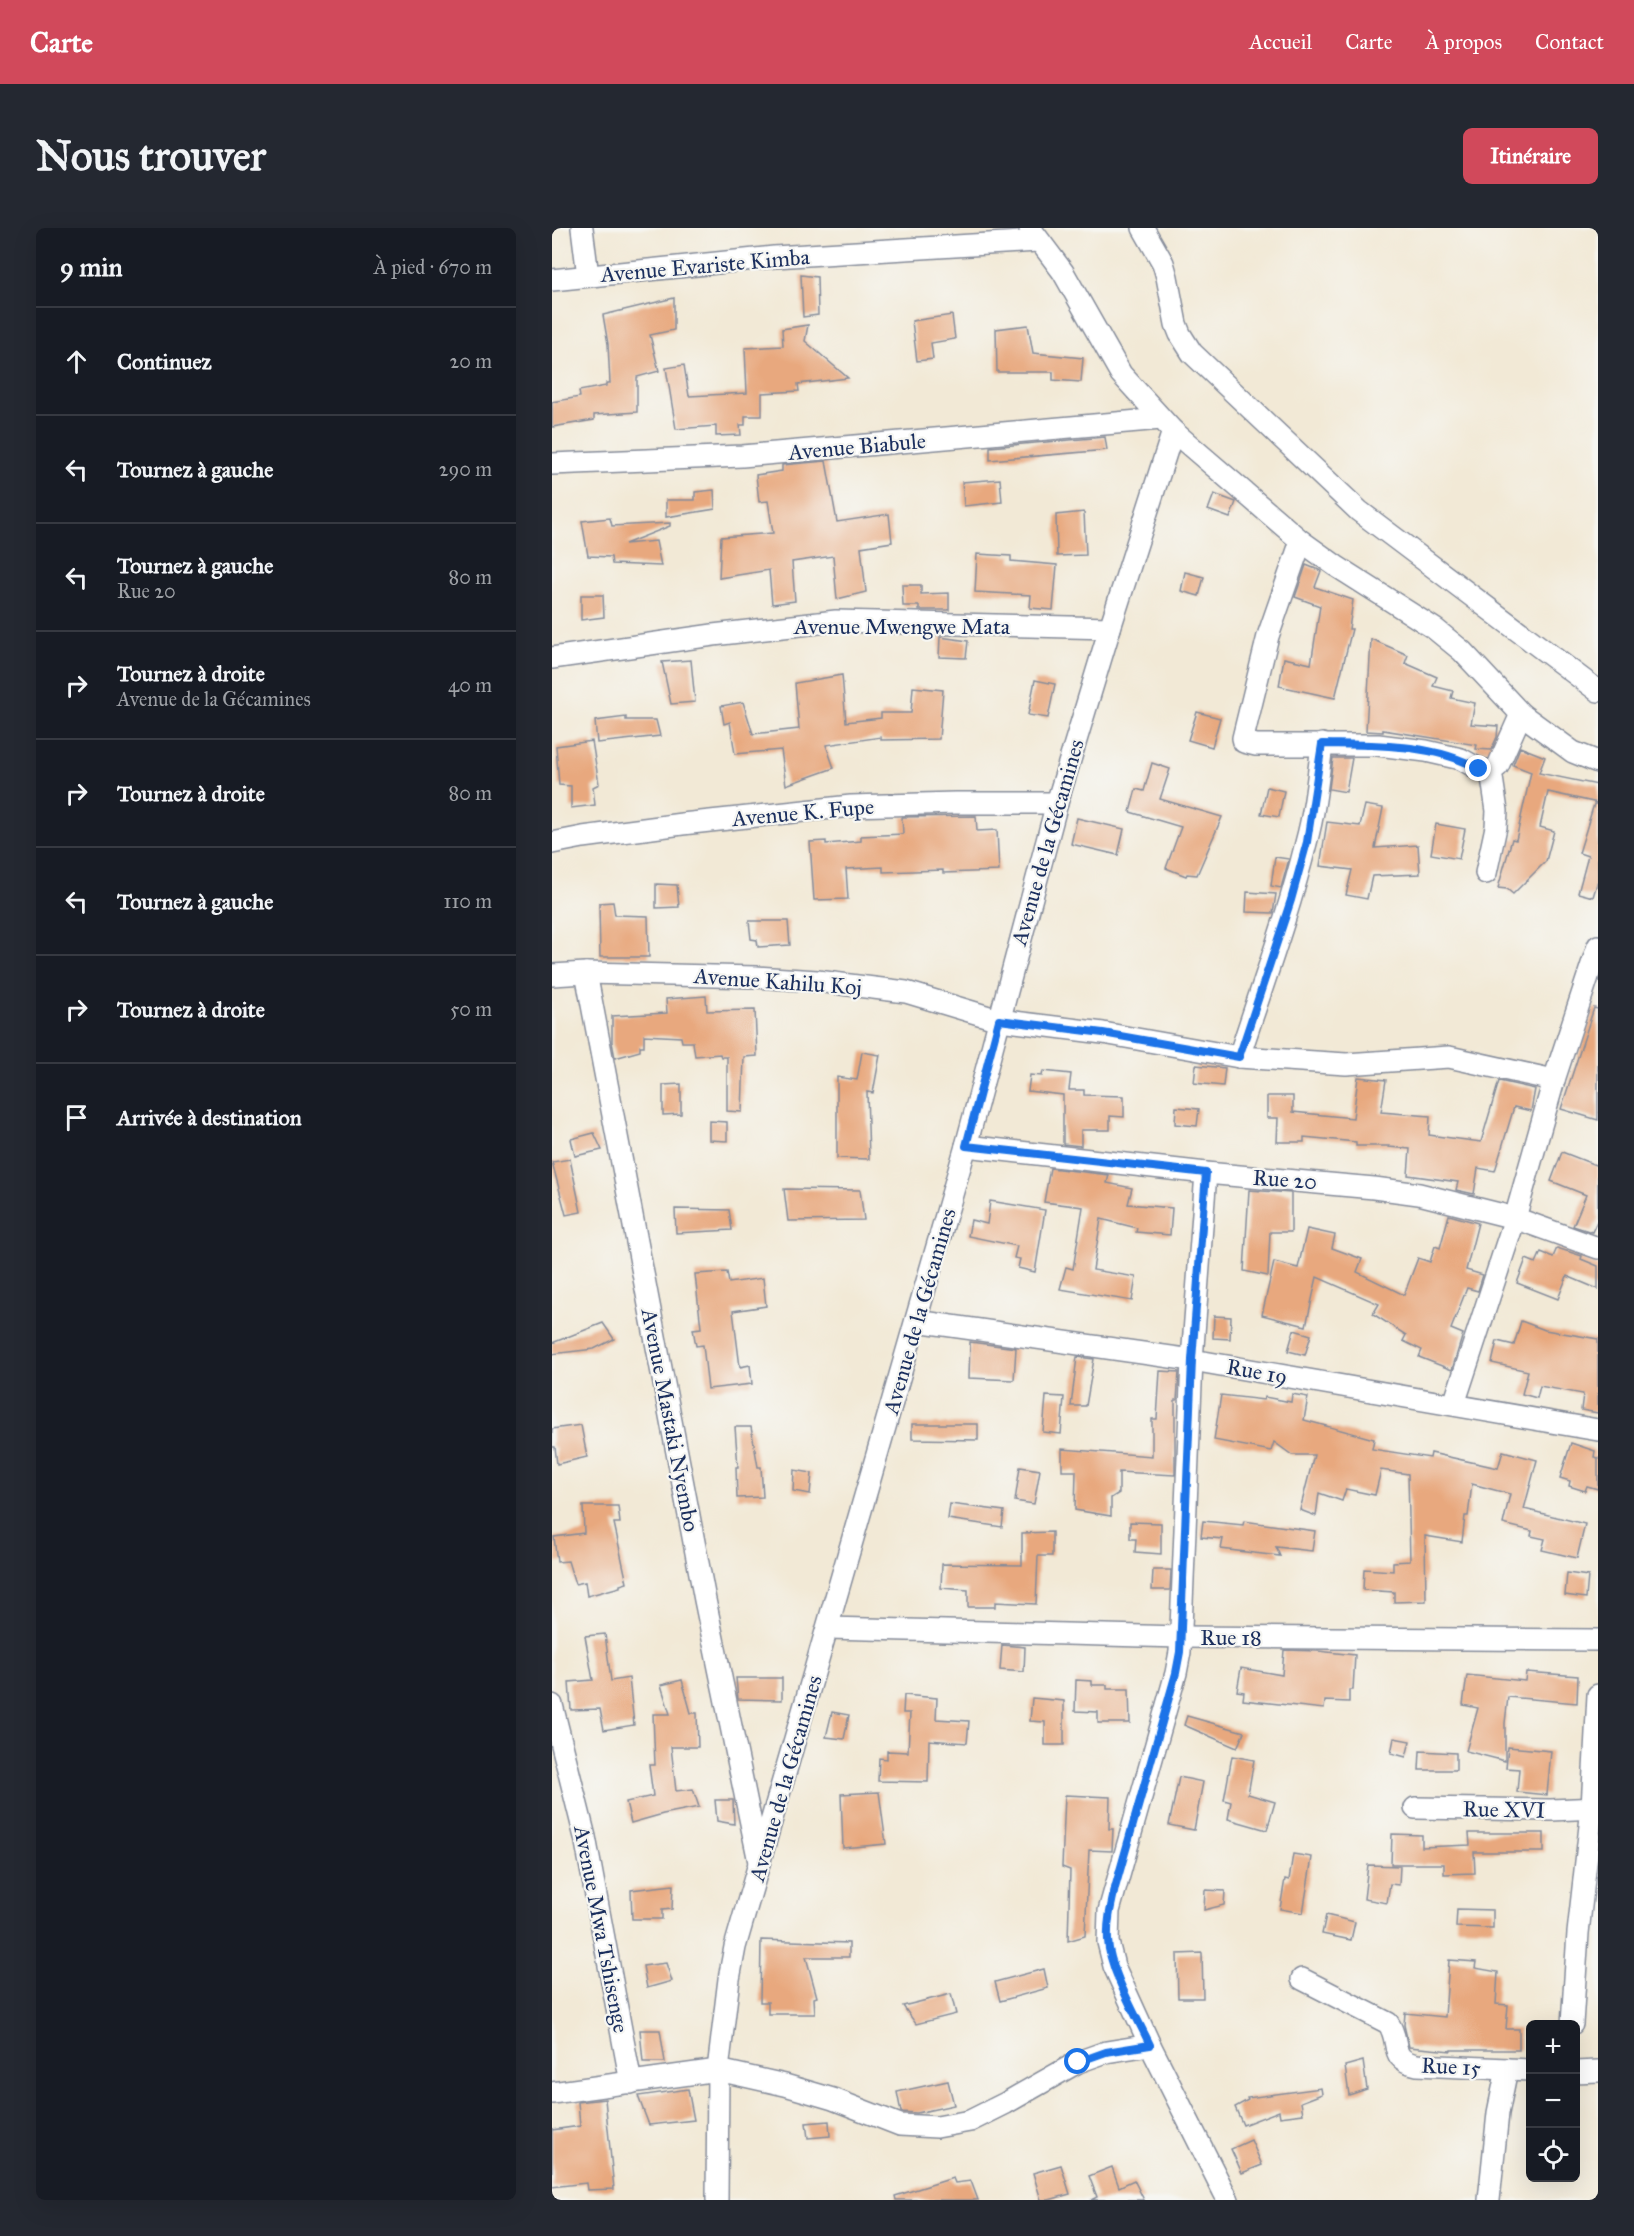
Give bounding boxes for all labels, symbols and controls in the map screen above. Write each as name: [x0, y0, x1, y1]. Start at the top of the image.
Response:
text: Carte: [30, 25, 93, 60]
text: Accueil: [1249, 29, 1312, 55]
text: Carte: [1345, 29, 1393, 55]
text: À propos: [1426, 29, 1502, 55]
text: Contact: [1535, 29, 1604, 55]
button: Itinéraire: [1463, 128, 1598, 184]
text: Nous trouver: [36, 130, 266, 182]
street label: Avenue Evariste Kimba: [598, 243, 811, 288]
text: 9 min: [60, 251, 123, 283]
text: À pied · 670 m: [374, 255, 492, 279]
icon: ahead: [60, 345, 93, 378]
text: Continuez: [117, 348, 212, 375]
text: 20 m: [449, 349, 492, 373]
street label: Avenue Biabule: [786, 427, 927, 466]
icon: left: [60, 453, 93, 486]
text: Tournez à gauche: [117, 456, 273, 483]
text: 290 m: [439, 457, 492, 481]
text: Tournez à gauche: [117, 552, 273, 579]
icon: left: [60, 561, 93, 594]
text: 80 m: [449, 565, 492, 589]
text: Rue 20: [117, 579, 176, 603]
street label: Avenue Mwengwe Mata: [793, 613, 1011, 640]
text: Tournez à droite: [117, 660, 265, 687]
icon: right: [60, 669, 93, 702]
text: 40 m: [448, 673, 492, 697]
text: Avenue de la Gécamines: [117, 687, 311, 711]
street label: Avenue de la Gécamines: [1005, 736, 1090, 949]
route end: [1465, 755, 1491, 781]
icon: right: [60, 777, 93, 810]
text: Tournez à droite: [117, 780, 265, 807]
text: 80 m: [449, 781, 492, 805]
street label: Avenue K. Fupe: [730, 793, 875, 832]
icon: left: [60, 885, 93, 918]
text: Tournez à gauche: [117, 888, 273, 915]
text: 110 m: [444, 889, 492, 913]
street label: Avenue Kahilu Koj: [692, 962, 863, 1001]
icon: right: [60, 993, 93, 1026]
text: Tournez à droite: [117, 996, 265, 1023]
text: 50 m: [450, 997, 492, 1021]
icon: arrive: [60, 1101, 93, 1134]
text: Arrivée à destination: [117, 1104, 302, 1131]
street label: Rue 20: [1252, 1164, 1318, 1195]
street label: Avenue de la Gécamines: [877, 1205, 962, 1418]
street label: Avenue Mastaki Nyembo: [635, 1305, 705, 1534]
street label: Rue 19: [1224, 1353, 1289, 1390]
street label: Rue 18: [1200, 1624, 1262, 1651]
street label: Avenue de la Gécamines: [743, 1672, 828, 1885]
street label: Rue XVI: [1462, 1795, 1546, 1824]
street label: Avenue Mwa Tshisenge: [568, 1822, 635, 2035]
map controls: [1526, 2020, 1580, 2182]
button: +: [1526, 2020, 1580, 2074]
route start: [1064, 2048, 1090, 2074]
street label: Rue 15: [1420, 2051, 1481, 2082]
button: −: [1526, 2074, 1580, 2128]
button: locate: [1526, 2128, 1580, 2182]

